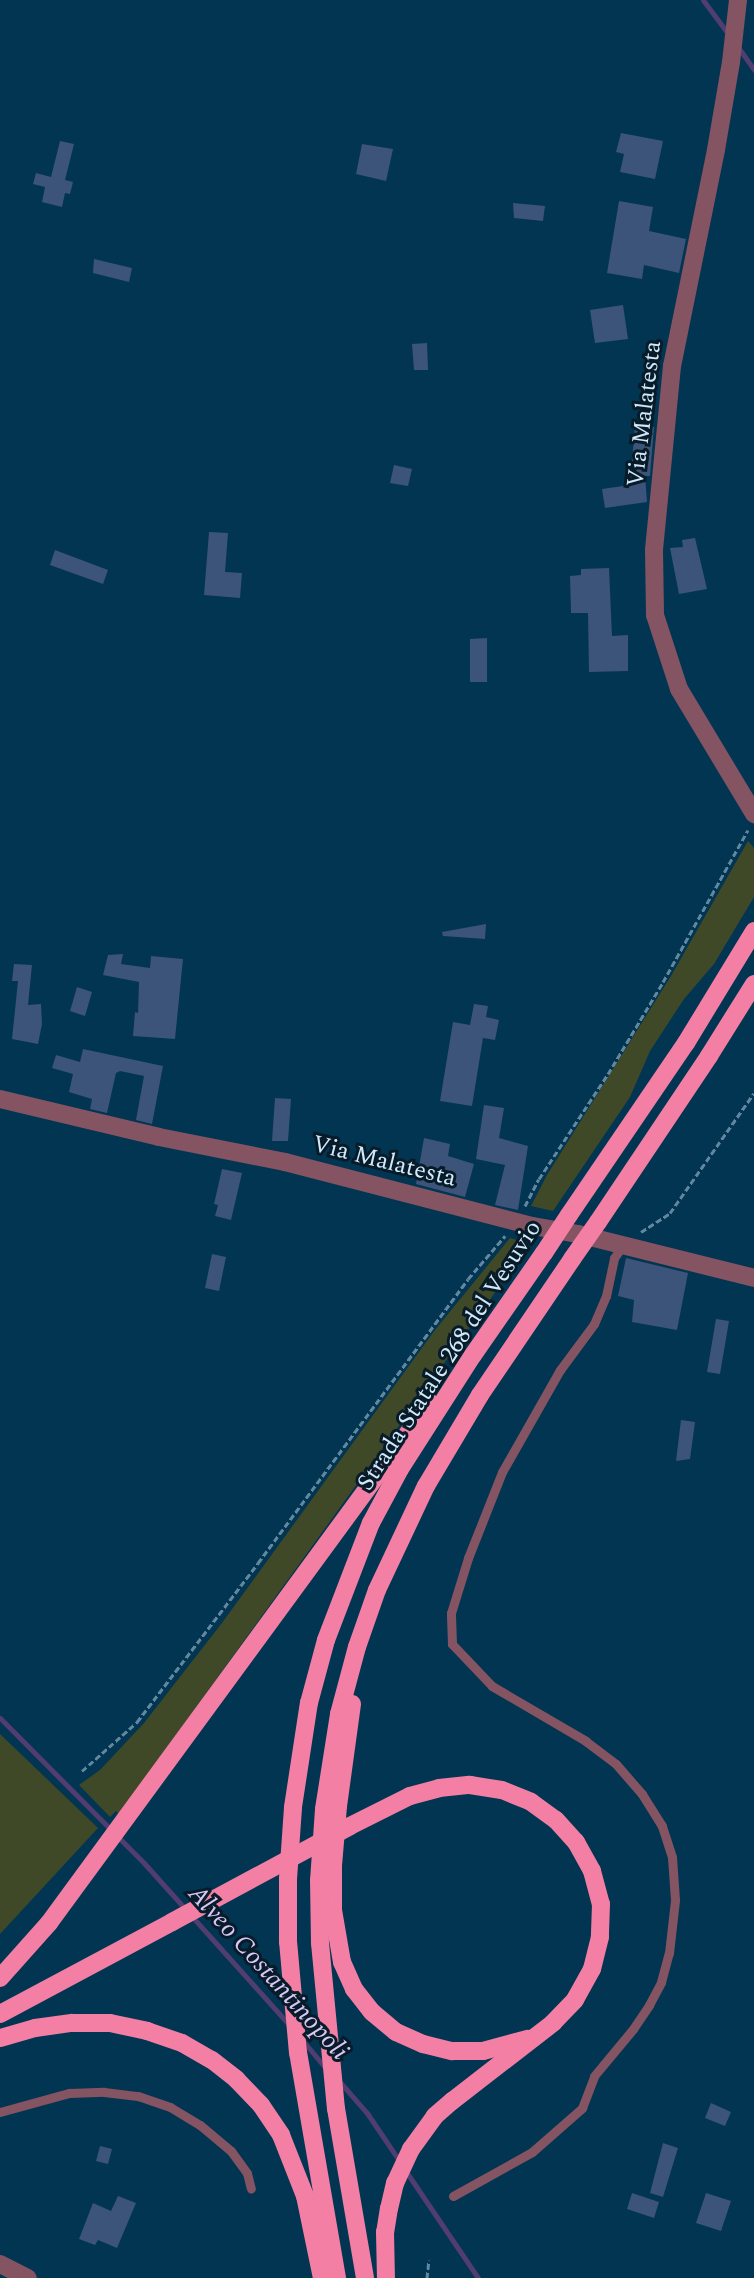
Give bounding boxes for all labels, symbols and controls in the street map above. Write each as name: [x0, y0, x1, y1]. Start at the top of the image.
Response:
street label: Via Malatesta: [622, 339, 668, 489]
street label: Via Malatesta: [309, 1130, 459, 1194]
street label: Strada Statale 268 del Vesuvio: [352, 1215, 548, 1497]
water label: Alveo Costantinopoli: [181, 1879, 355, 2067]

